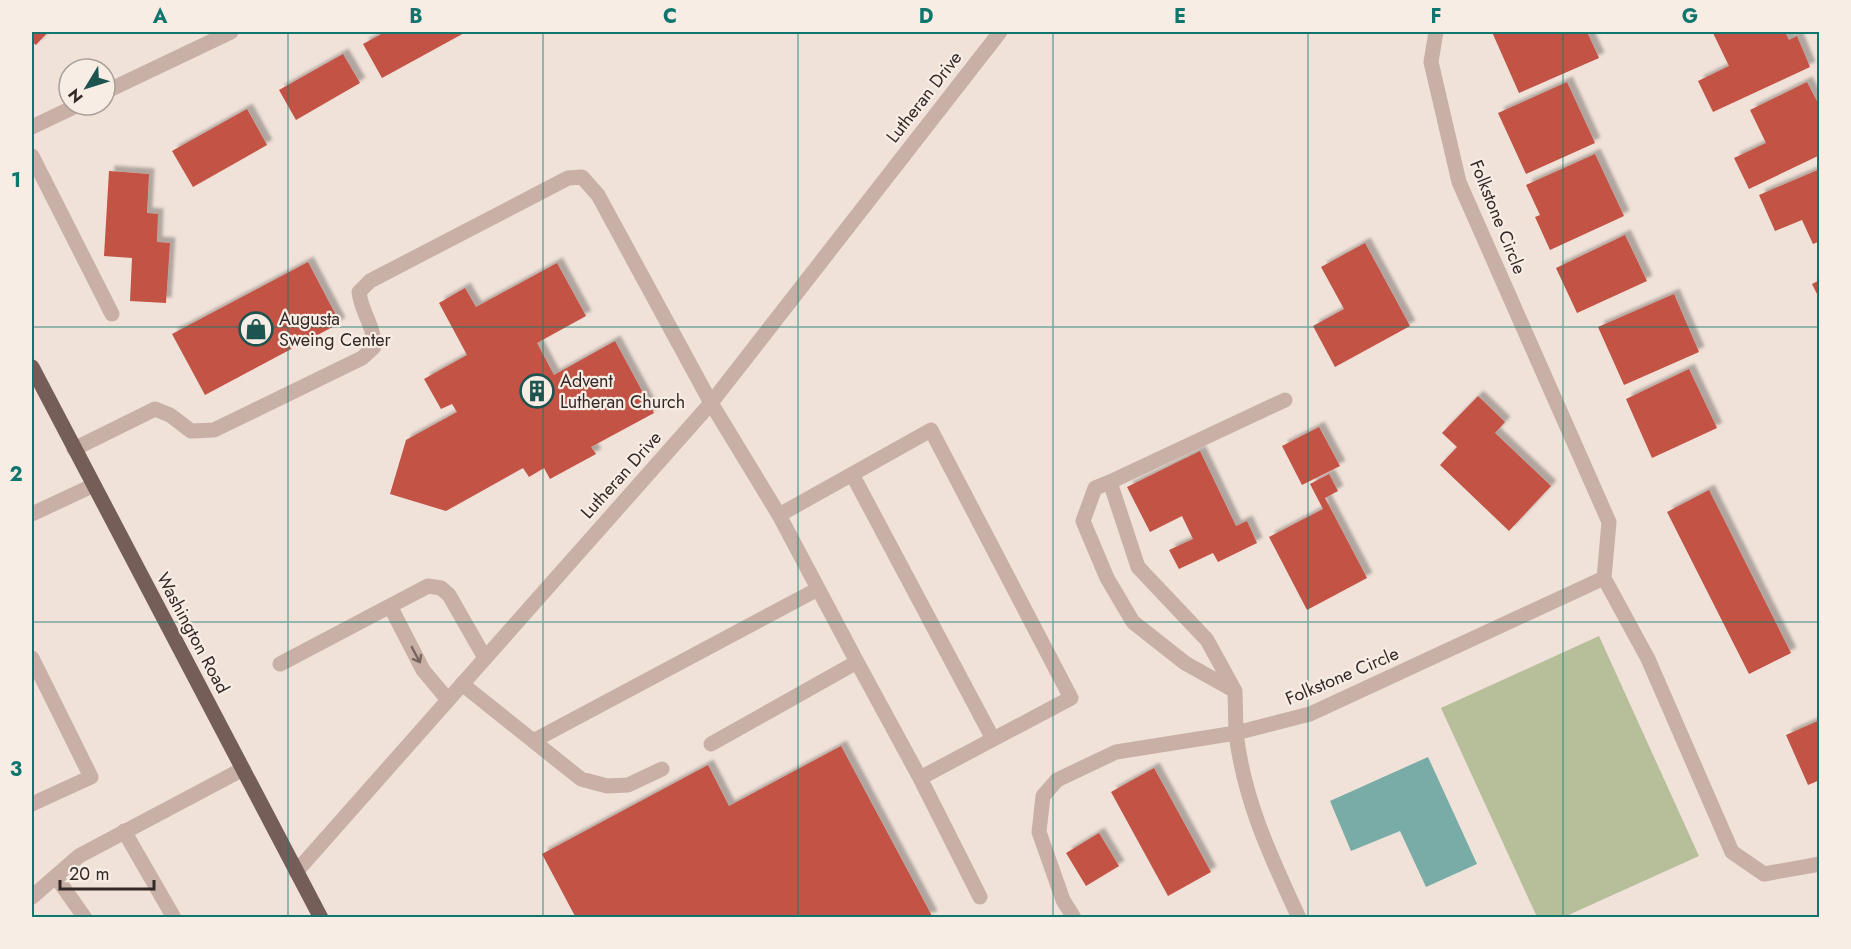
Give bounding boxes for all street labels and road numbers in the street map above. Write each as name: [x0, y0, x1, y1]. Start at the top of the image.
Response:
street label: Lutheran Drive: [880, 46, 968, 148]
street label: Folkstone Circle: [1463, 156, 1533, 278]
street label: Lutheran Drive: [575, 425, 667, 525]
street label: Washington Road: [150, 568, 236, 698]
street label: Folkstone Circle: [1281, 640, 1403, 712]

